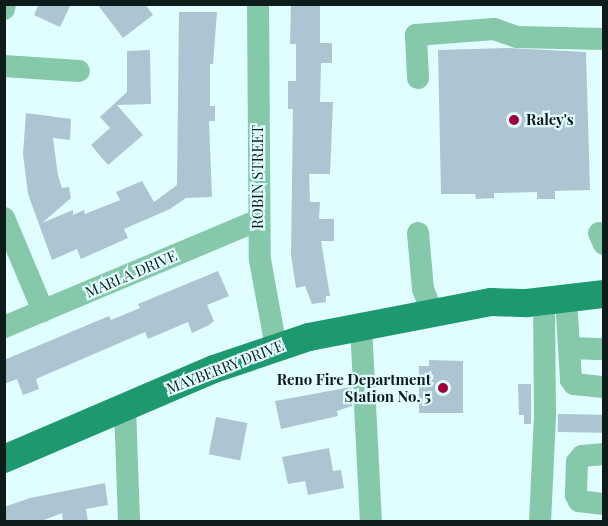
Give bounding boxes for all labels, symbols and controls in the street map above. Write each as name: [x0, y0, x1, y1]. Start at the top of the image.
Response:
place label: Raley's: [526, 111, 574, 129]
marker: Raley's: [507, 113, 521, 127]
street label: ROBIN STREET: [249, 125, 267, 229]
street label: MARLA DRIVE: [82, 247, 180, 301]
street label: MAYBERRY DRIVE: [164, 336, 286, 398]
place label: Reno Fire Department Station No. 5: [277, 370, 431, 405]
marker: Reno Fire Department Station No. 5: [436, 381, 450, 395]

